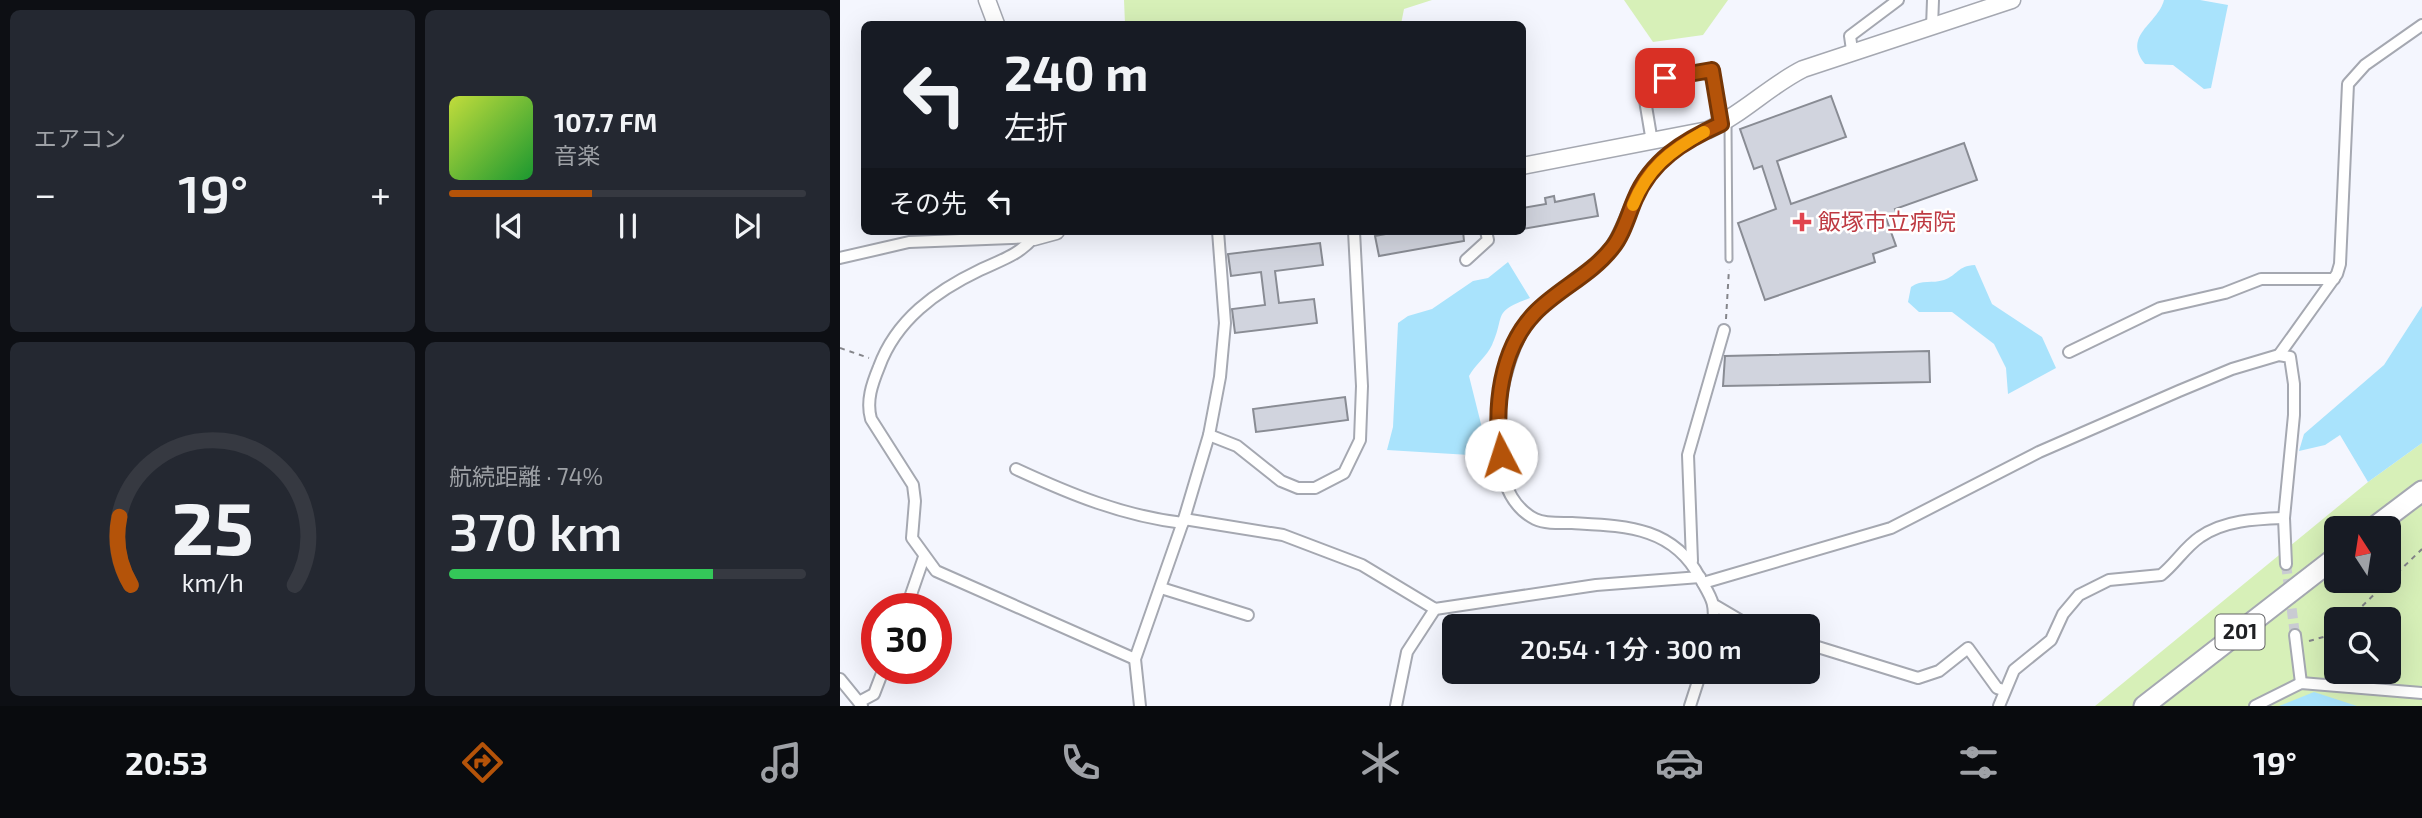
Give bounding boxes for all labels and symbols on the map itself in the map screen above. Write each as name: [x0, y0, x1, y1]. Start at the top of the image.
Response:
pin: [1635, 48, 1695, 108]
place label: 飯塚市立病院: [1818, 207, 1956, 235]
marker: 飯塚市立病院: [1792, 212, 1812, 232]
position arrow: [1464, 418, 1538, 492]
north arrow: [2324, 516, 2401, 593]
speed limit sign: 30: [861, 593, 952, 684]
road number: 201: [2216, 614, 2264, 650]

